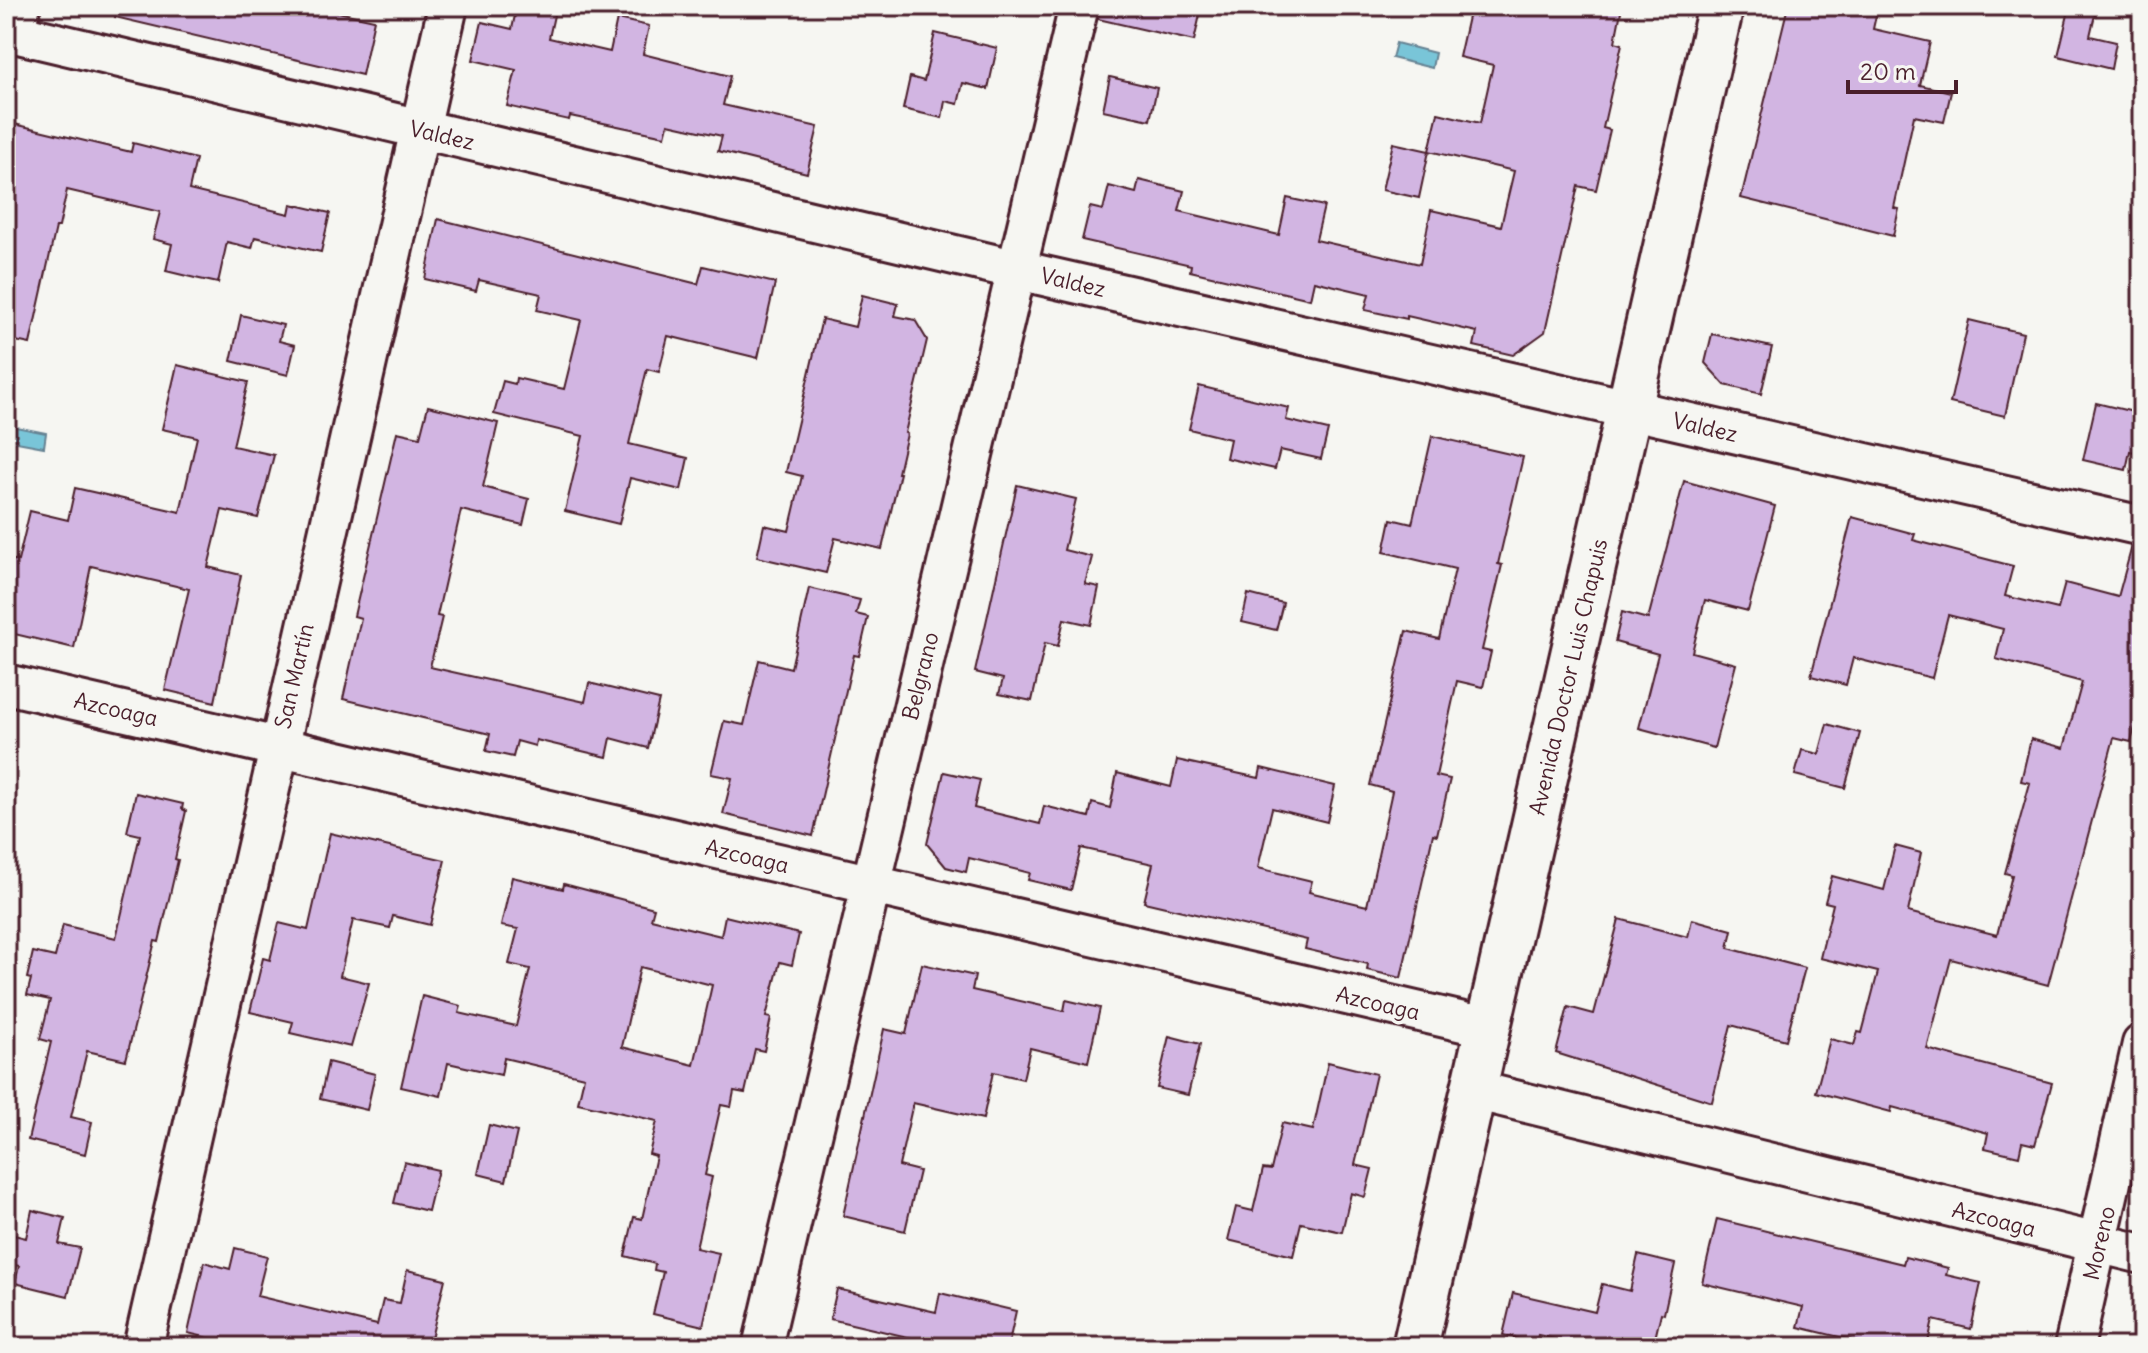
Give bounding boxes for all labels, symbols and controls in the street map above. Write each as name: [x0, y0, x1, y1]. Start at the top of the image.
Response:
scale bar: [1848, 44, 1956, 94]
text: 20 m: [1860, 56, 1916, 86]
street label: Valdez: [407, 114, 477, 156]
street label: Valdez: [1038, 261, 1108, 303]
street label: Valdez: [1670, 406, 1740, 448]
street label: Avenida Doctor Luis Chapuis: [1523, 536, 1613, 818]
street label: San Martín: [268, 621, 320, 731]
street label: Belgrano: [896, 629, 944, 723]
street label: Azcoaga: [71, 686, 161, 732]
street label: Azcoaga: [702, 833, 792, 879]
street label: Azcoaga: [1333, 980, 1423, 1026]
street label: Azcoaga: [1949, 1195, 2039, 1243]
street label: Moreno: [2077, 1203, 2121, 1283]

